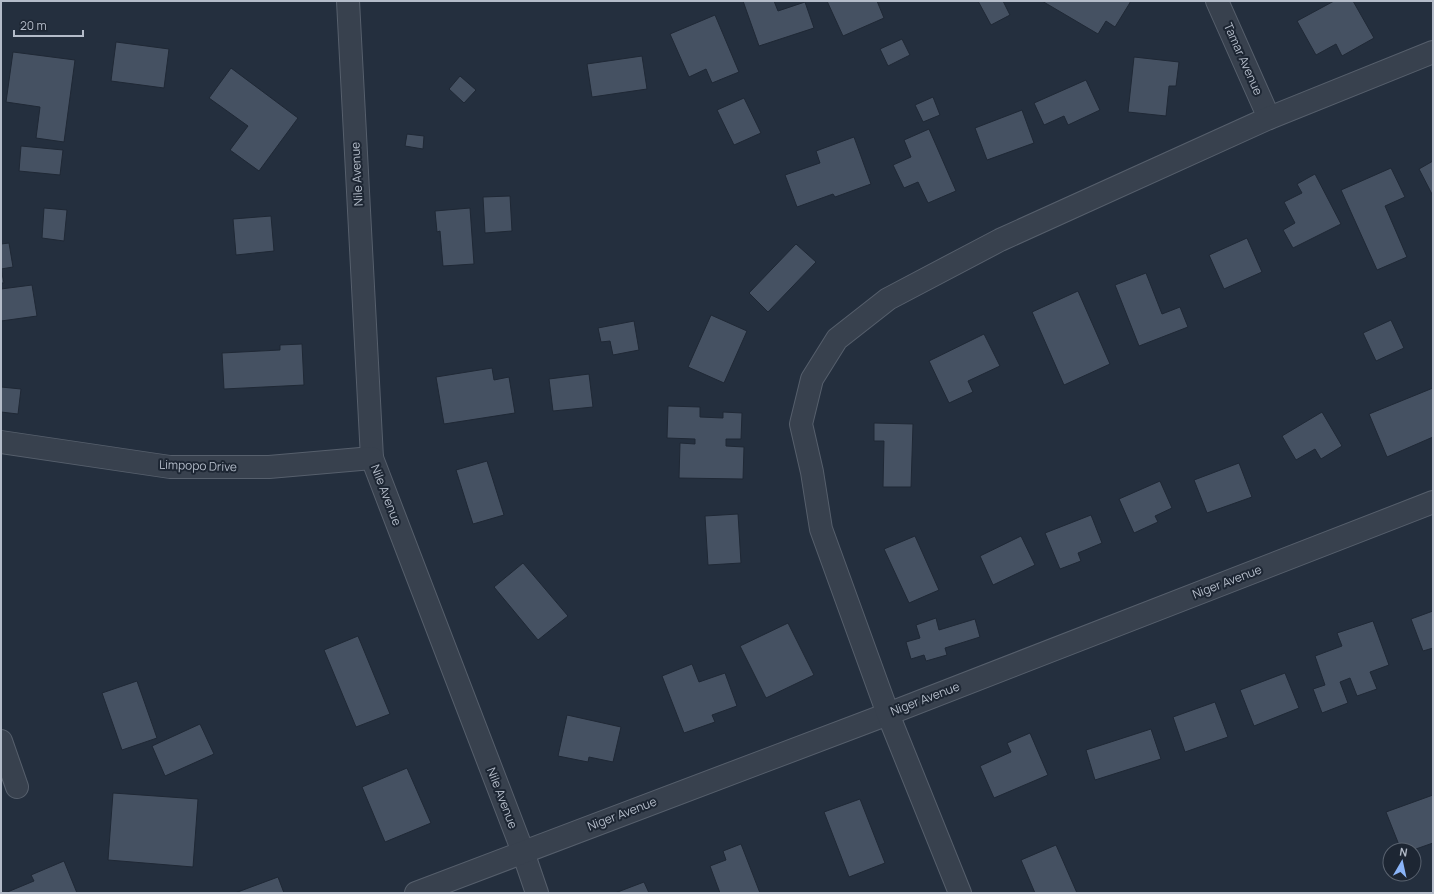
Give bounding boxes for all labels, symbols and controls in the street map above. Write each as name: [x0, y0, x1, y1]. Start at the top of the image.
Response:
scale bar: [14, 12, 83, 38]
text: 20 m: [20, 17, 47, 34]
street label: Tamar Avenue: [1220, 20, 1267, 98]
street label: Nile Avenue: [346, 141, 367, 207]
street label: Limpopo Drive: [159, 456, 237, 475]
street label: Nile Avenue: [367, 462, 406, 528]
street label: Niger Avenue: [1190, 561, 1264, 603]
street label: Niger Avenue: [888, 678, 962, 720]
street label: Nile Avenue: [483, 765, 522, 831]
street label: Niger Avenue: [585, 793, 659, 835]
north arrow: [1382, 842, 1422, 882]
text: N: [1399, 844, 1409, 860]

